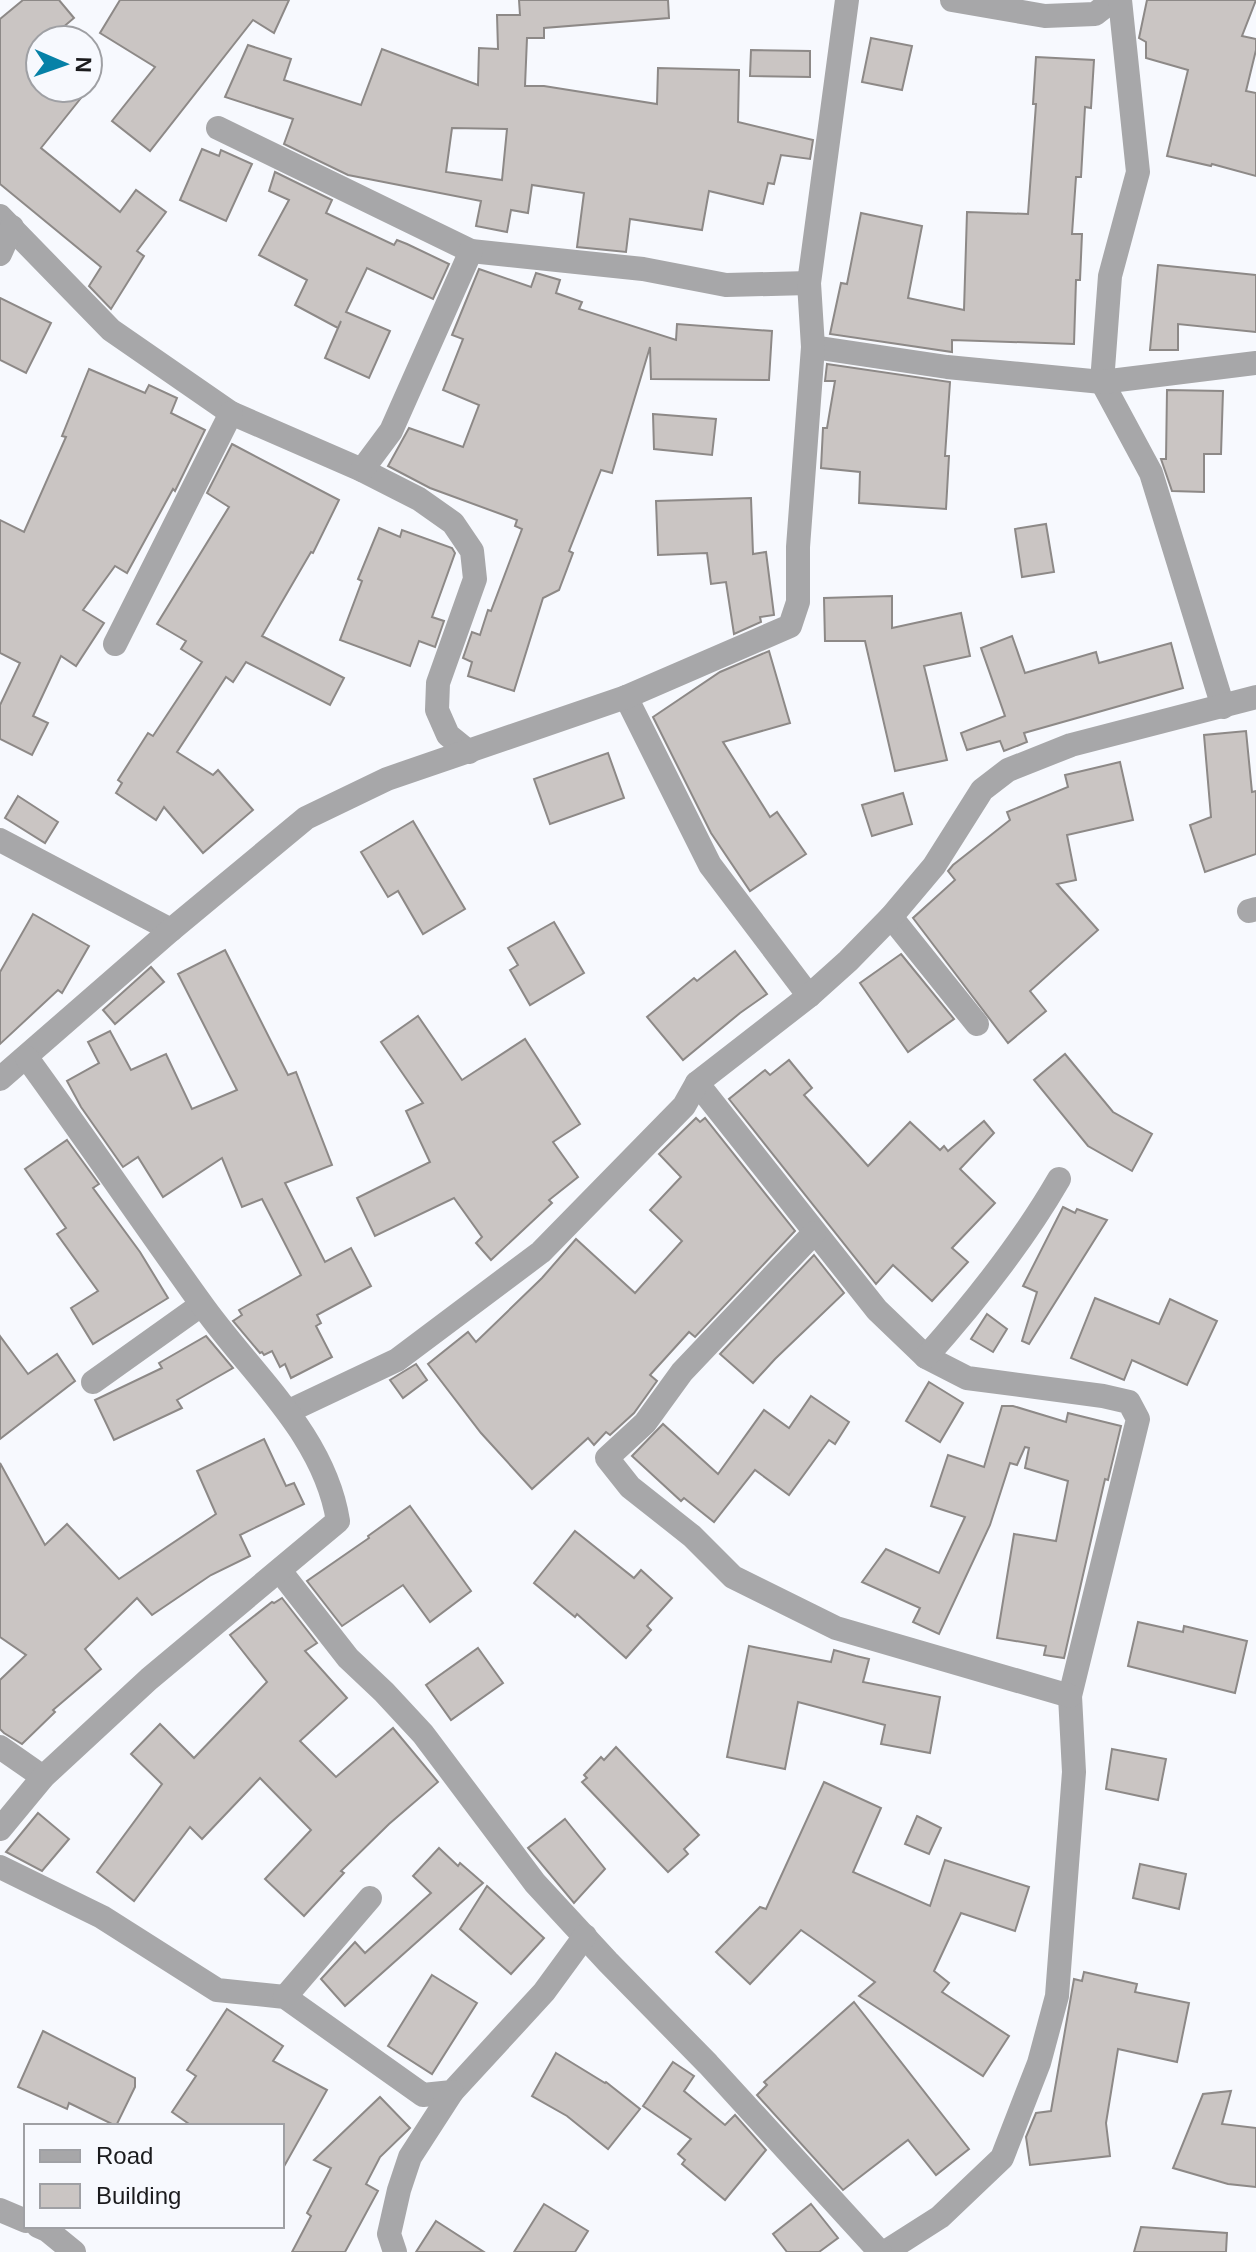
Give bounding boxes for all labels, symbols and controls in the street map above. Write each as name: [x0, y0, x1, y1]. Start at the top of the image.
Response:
north arrow: [24, 24, 104, 104]
text: N: [71, 56, 96, 73]
legend: [24, 2124, 284, 2228]
text: Road: [96, 2142, 153, 2169]
text: Building: [96, 2182, 181, 2209]

